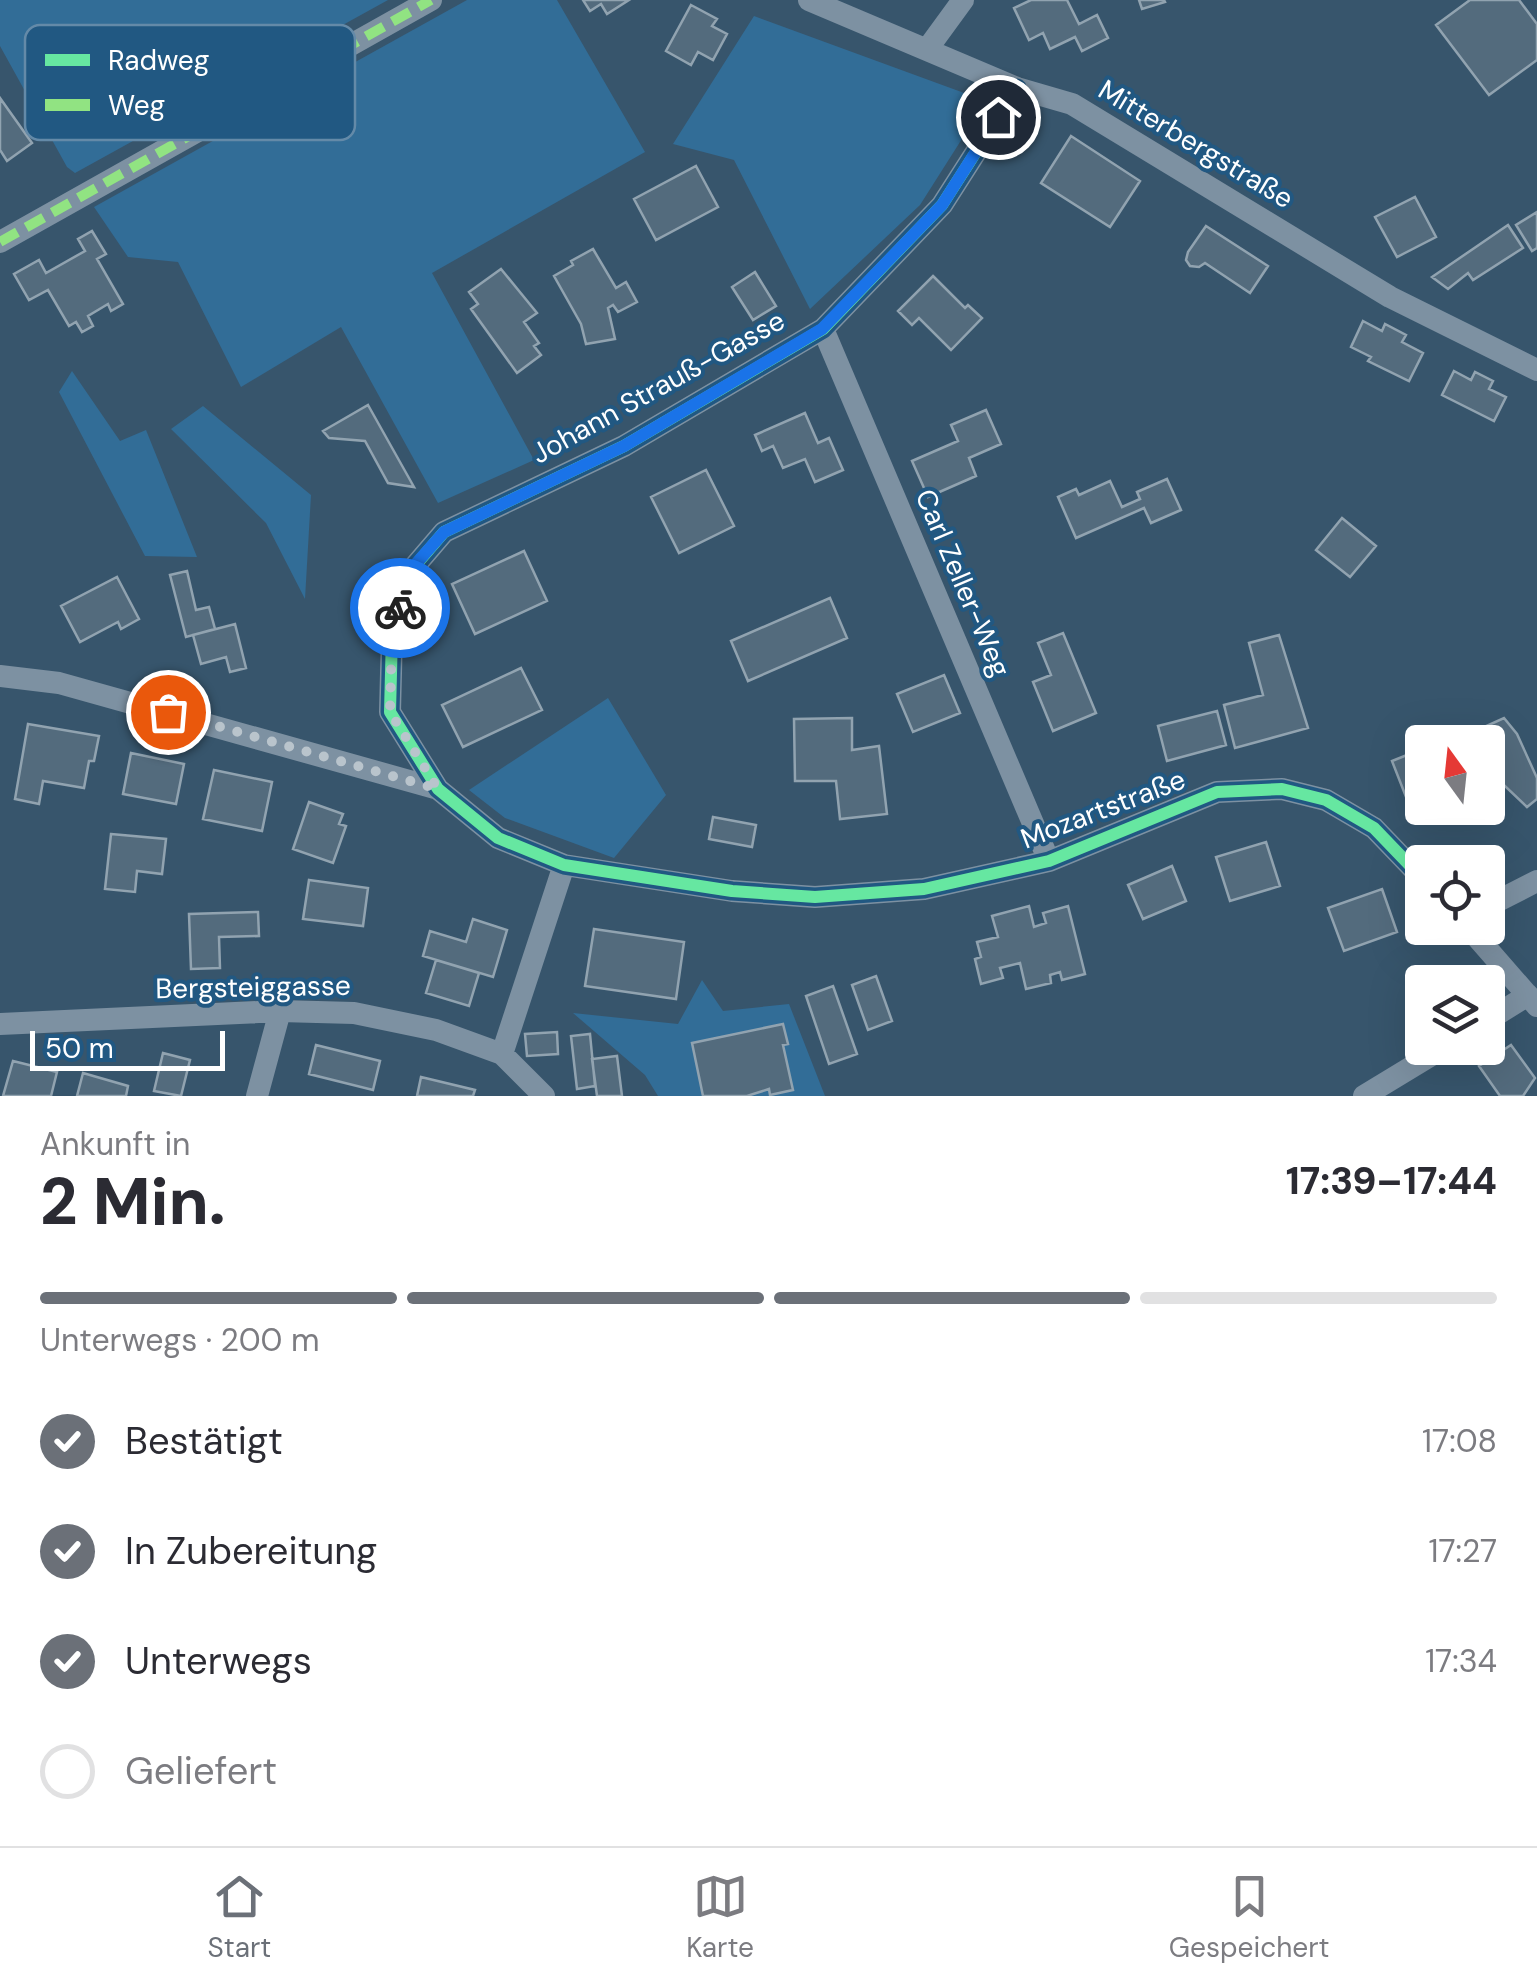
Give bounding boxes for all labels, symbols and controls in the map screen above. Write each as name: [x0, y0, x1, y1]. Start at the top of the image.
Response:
legend: [25, 25, 355, 140]
text: Radweg: [108, 42, 209, 79]
street label: Mitterbergstraße: [1092, 71, 1300, 217]
pin: [956, 75, 1041, 160]
text: Weg: [108, 87, 165, 124]
icon: home: [971, 90, 1026, 145]
street label: Johann Strauß-Gasse: [525, 302, 791, 472]
street label: Carl Zeller-Weg: [907, 484, 1019, 682]
courier: [350, 558, 450, 658]
icon: bike: [373, 581, 428, 636]
pin: [126, 670, 211, 755]
icon: bag: [141, 685, 196, 740]
north arrow: [1405, 725, 1505, 825]
map controls: [1405, 725, 1505, 1065]
street label: Mozartstraße: [1015, 761, 1191, 857]
button: locate: [1405, 845, 1505, 945]
button: layers: [1405, 965, 1505, 1065]
street label: Bergsteiggasse: [155, 967, 351, 1007]
scale bar: [30, 1026, 225, 1070]
text: 50 m: [45, 1030, 114, 1067]
text: Ankunft in: [40, 1123, 190, 1165]
text: 17:39–17:44: [1286, 1156, 1497, 1206]
text: 2 Min.: [40, 1160, 226, 1244]
text: Unterwegs · 200 m: [40, 1319, 320, 1361]
icon: check: [40, 1414, 95, 1469]
text: Bestätigt: [125, 1416, 283, 1466]
text: 17:08: [1422, 1420, 1497, 1462]
icon: check: [40, 1524, 95, 1579]
text: In Zubereitung: [125, 1526, 377, 1576]
text: 17:27: [1428, 1530, 1497, 1572]
icon: check: [40, 1634, 95, 1689]
text: Unterwegs: [125, 1636, 312, 1686]
text: 17:34: [1425, 1640, 1497, 1682]
text: Geliefert: [125, 1746, 277, 1796]
tab: Start: [207, 1869, 271, 1966]
tab: Karte: [686, 1869, 754, 1966]
tab: Gespeichert: [1169, 1869, 1330, 1966]

